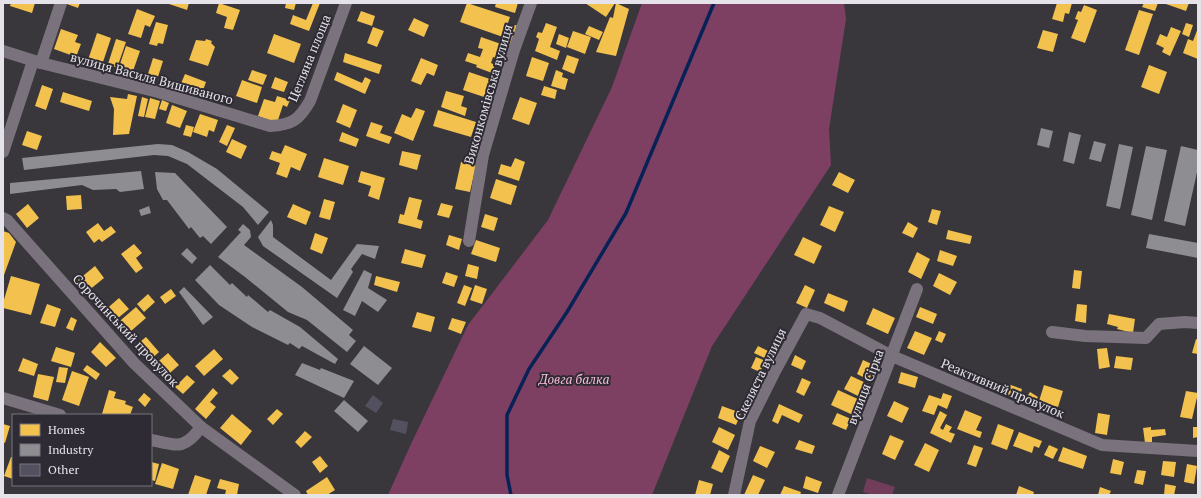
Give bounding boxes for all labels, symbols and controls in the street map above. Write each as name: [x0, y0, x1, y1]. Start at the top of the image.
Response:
street label: Цегляна площа: [283, 11, 335, 104]
street label: Виконкомівська вулиця: [459, 22, 517, 166]
street label: вулиця Василя Вишиваного: [69, 48, 235, 108]
street label: Сорочинський провулок: [69, 270, 184, 391]
street label: Скеляста вулиця: [730, 325, 790, 423]
street label: вулиця Сірка: [842, 346, 888, 427]
street label: Реактивний провулок: [938, 354, 1068, 423]
park label: Довга балка: [538, 370, 609, 388]
legend: [12, 414, 152, 486]
text: Homes: [48, 422, 85, 437]
text: Industry: [48, 442, 94, 457]
text: Other: [48, 462, 79, 477]

